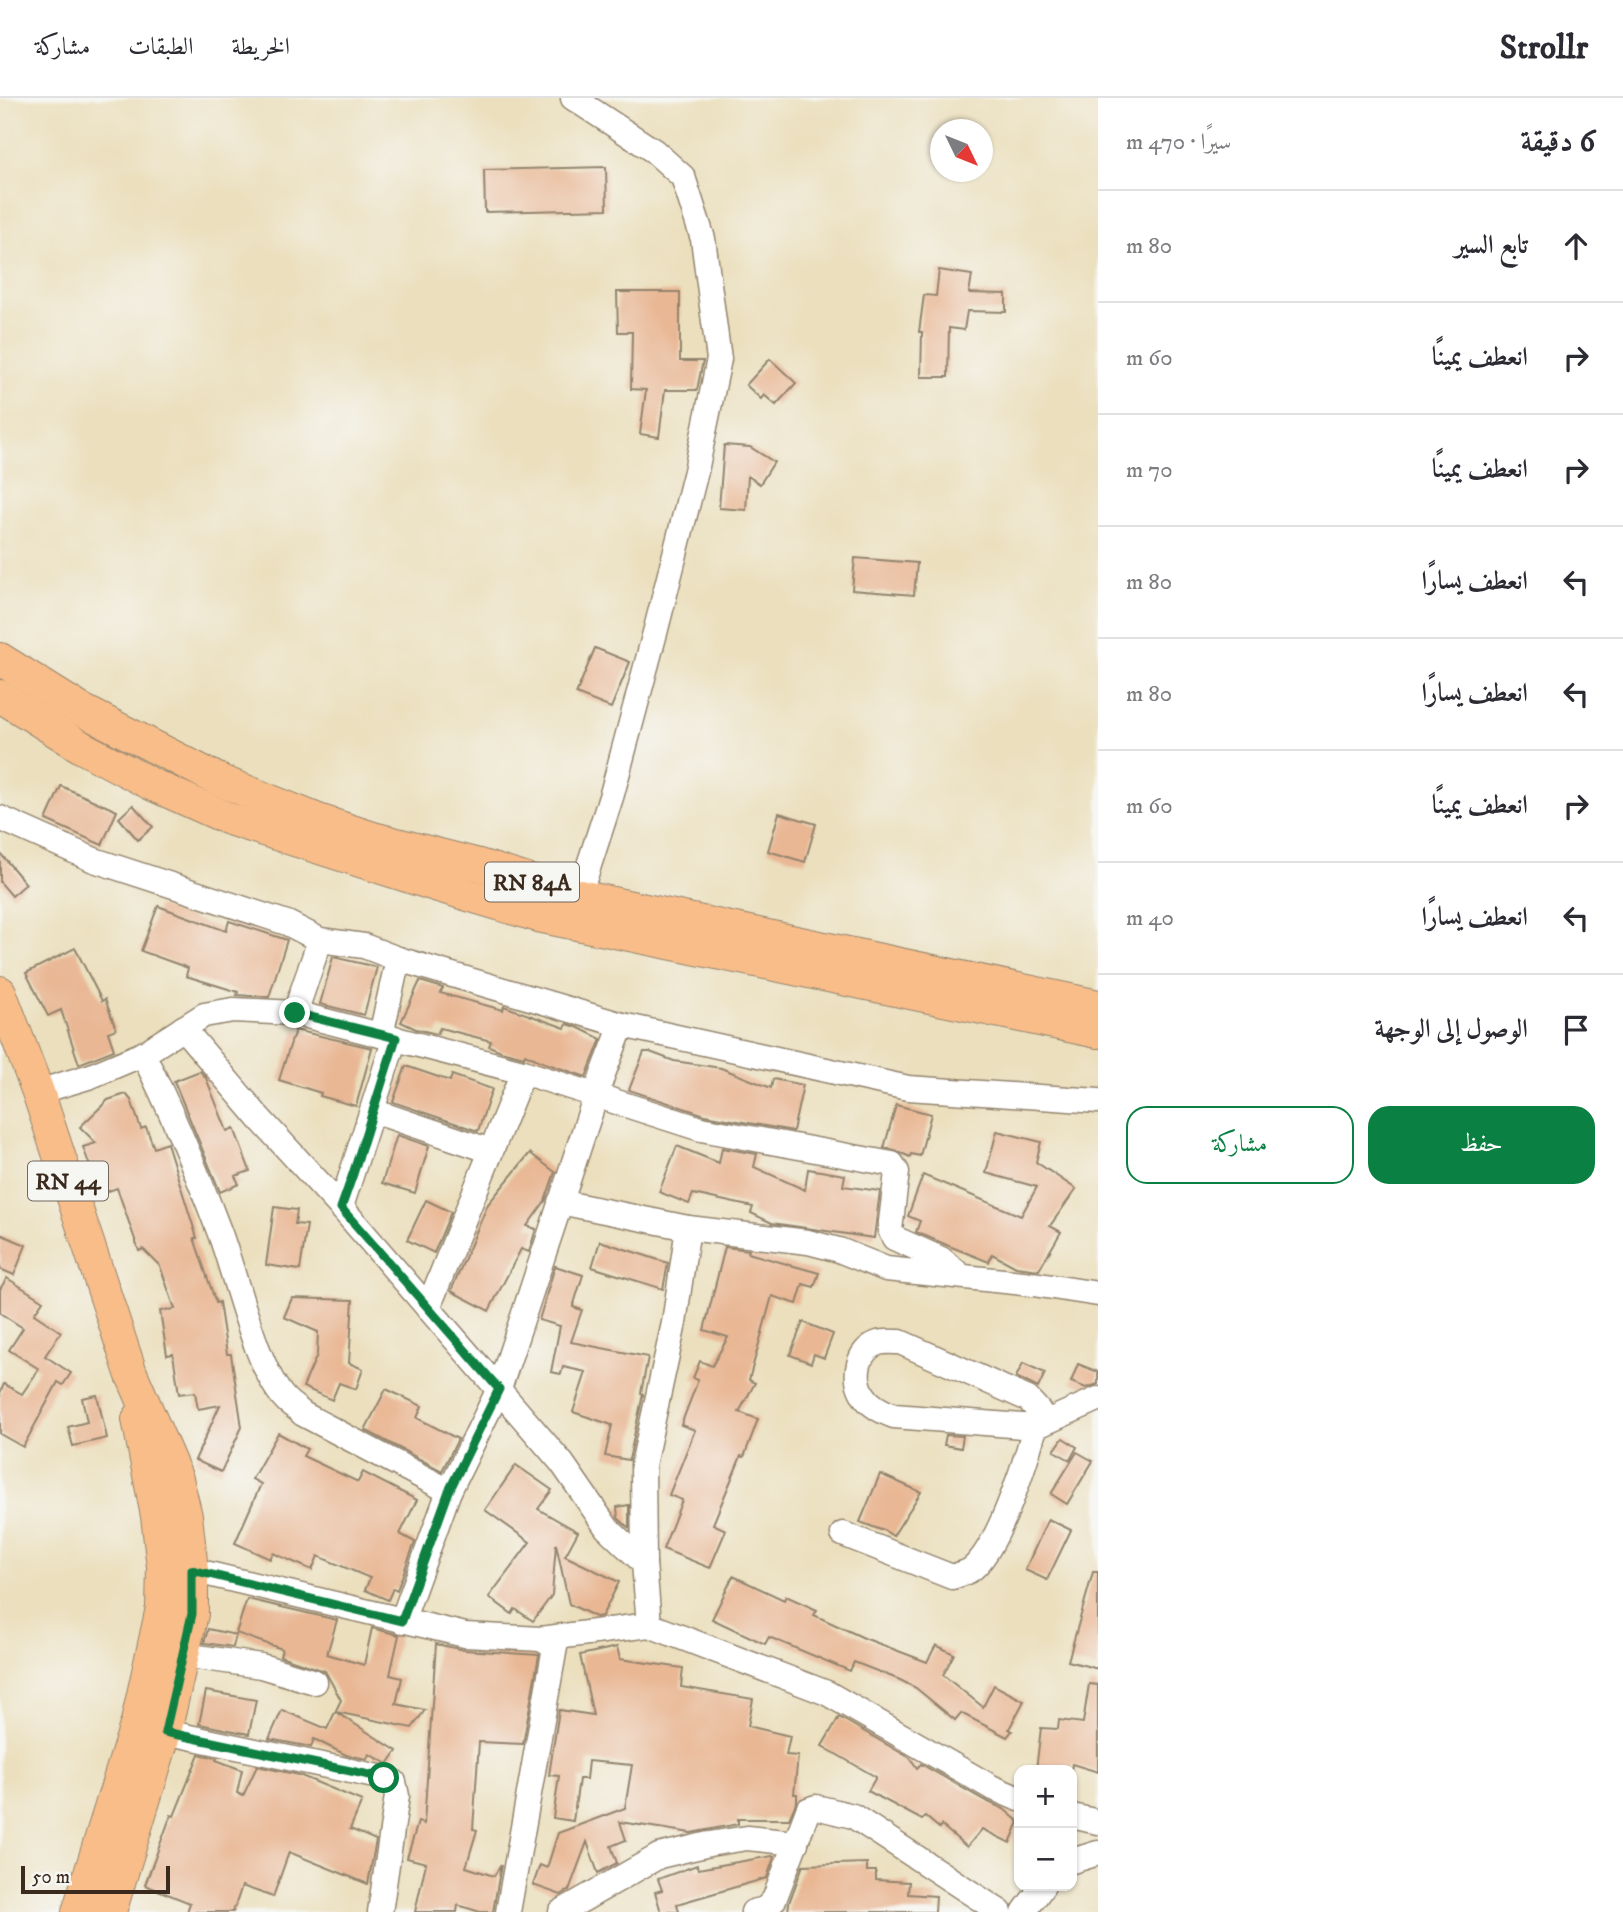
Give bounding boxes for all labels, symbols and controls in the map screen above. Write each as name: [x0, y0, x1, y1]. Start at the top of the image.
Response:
text: Strollr: [1500, 28, 1588, 69]
text: مشاركة: [35, 32, 90, 62]
text: الطبقات: [128, 32, 194, 62]
text: الخريطة: [232, 32, 290, 62]
north arrow: [930, 119, 993, 182]
text: 6 دقيقة: [1521, 124, 1595, 161]
text: سيرًا · 470 m: [1126, 128, 1231, 157]
icon: ahead: [1557, 227, 1595, 265]
text: تابع السير: [1455, 229, 1528, 262]
text: 80 m: [1126, 232, 1172, 261]
icon: right: [1557, 339, 1595, 377]
text: انعطف يمينًا: [1432, 341, 1528, 374]
text: 60 m: [1126, 344, 1173, 373]
icon: right: [1557, 451, 1595, 489]
text: انعطف يمينًا: [1432, 453, 1528, 486]
text: 70 m: [1126, 456, 1173, 485]
icon: left: [1557, 563, 1595, 601]
text: انعطف يسارًا: [1421, 565, 1528, 598]
text: 80 m: [1126, 568, 1172, 597]
icon: left: [1557, 675, 1595, 713]
text: انعطف يسارًا: [1421, 677, 1528, 710]
text: 80 m: [1126, 680, 1172, 709]
icon: right: [1557, 787, 1595, 825]
text: انعطف يمينًا: [1432, 789, 1528, 822]
text: 60 m: [1126, 792, 1173, 821]
road number: RN 84A: [485, 862, 579, 902]
icon: left: [1557, 899, 1595, 937]
text: انعطف يسارًا: [1421, 901, 1528, 934]
text: 40 m: [1126, 904, 1174, 933]
route end: [279, 997, 310, 1028]
icon: arrive: [1557, 1011, 1595, 1049]
text: الوصول إلى الوجهة: [1374, 1013, 1528, 1046]
button: مشاركة: [1126, 1106, 1354, 1184]
button: حفظ: [1368, 1106, 1595, 1184]
road number: RN 44: [28, 1162, 108, 1200]
route start: [368, 1762, 399, 1793]
map controls: [1014, 1765, 1077, 1891]
button: +: [1014, 1765, 1077, 1828]
button: −: [1014, 1828, 1077, 1891]
scale bar: [21, 1863, 170, 1895]
text: 50 m: [32, 1866, 70, 1889]

